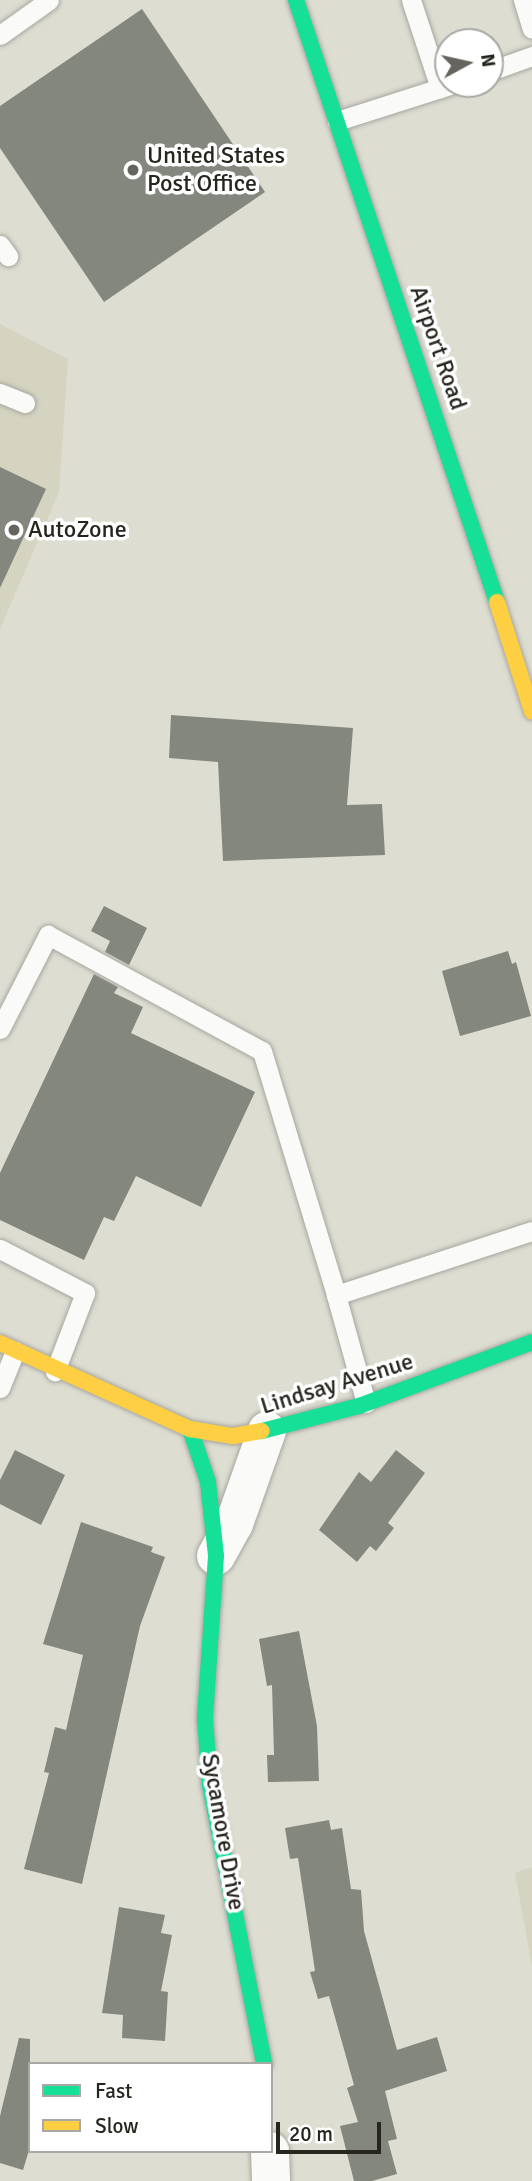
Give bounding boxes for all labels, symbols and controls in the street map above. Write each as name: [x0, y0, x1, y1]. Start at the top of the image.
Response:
north arrow: [434, 28, 504, 98]
text: N: [475, 52, 501, 69]
place label: United States Post Office: [147, 142, 285, 198]
marker: United States Post Office: [125, 162, 141, 178]
street label: Airport Road: [403, 282, 473, 414]
place label: AutoZone: [28, 516, 127, 544]
marker: AutoZone: [6, 522, 22, 538]
street label: Lindsay Avenue: [257, 1347, 417, 1421]
street label: Sycamore Drive: [195, 1752, 251, 1912]
legend: [28, 2062, 273, 2153]
text: Fast: [95, 2078, 132, 2104]
scale bar: [280, 2108, 385, 2152]
text: Slow: [95, 2113, 139, 2139]
text: 20 m: [289, 2121, 333, 2147]

